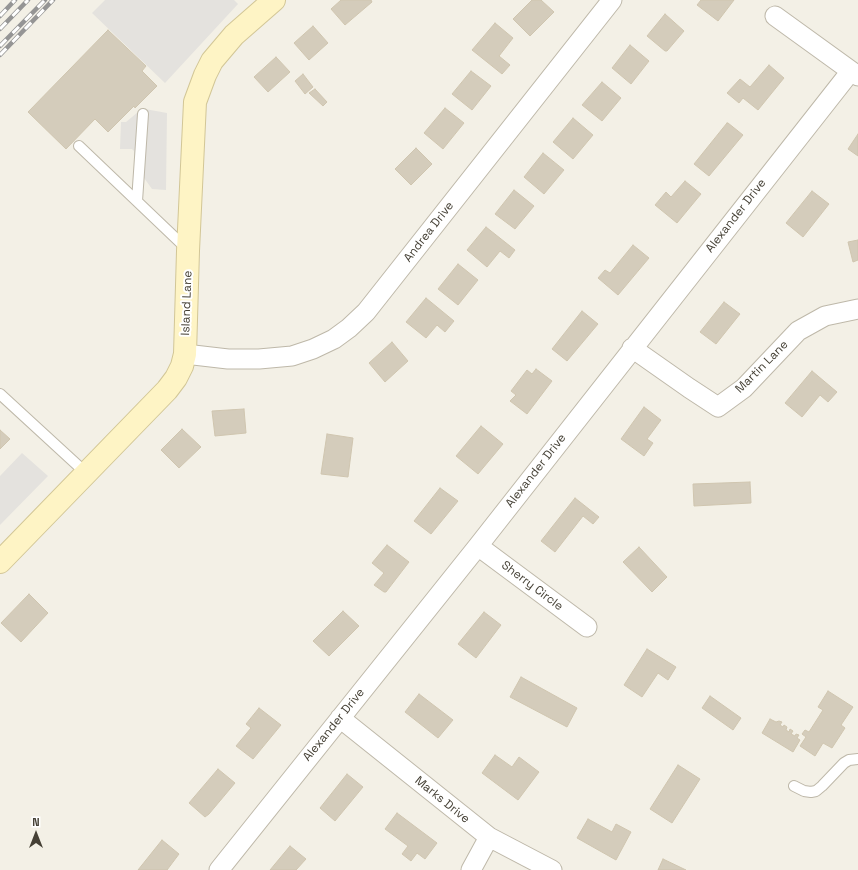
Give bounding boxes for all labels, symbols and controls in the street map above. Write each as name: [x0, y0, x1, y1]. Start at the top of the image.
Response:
street label: Alexander Drive: [703, 176, 769, 256]
street label: Andrea Drive: [401, 199, 457, 265]
street label: Island Lane: [179, 270, 195, 336]
street label: Martin Lane: [733, 338, 791, 396]
street label: Alexander Drive: [503, 431, 569, 511]
street label: Sherry Circle: [498, 558, 566, 614]
street label: Alexander Drive: [300, 686, 368, 764]
street label: Marks Drive: [412, 774, 472, 826]
north arrow: [16, 814, 56, 854]
text: N: [32, 815, 40, 829]

